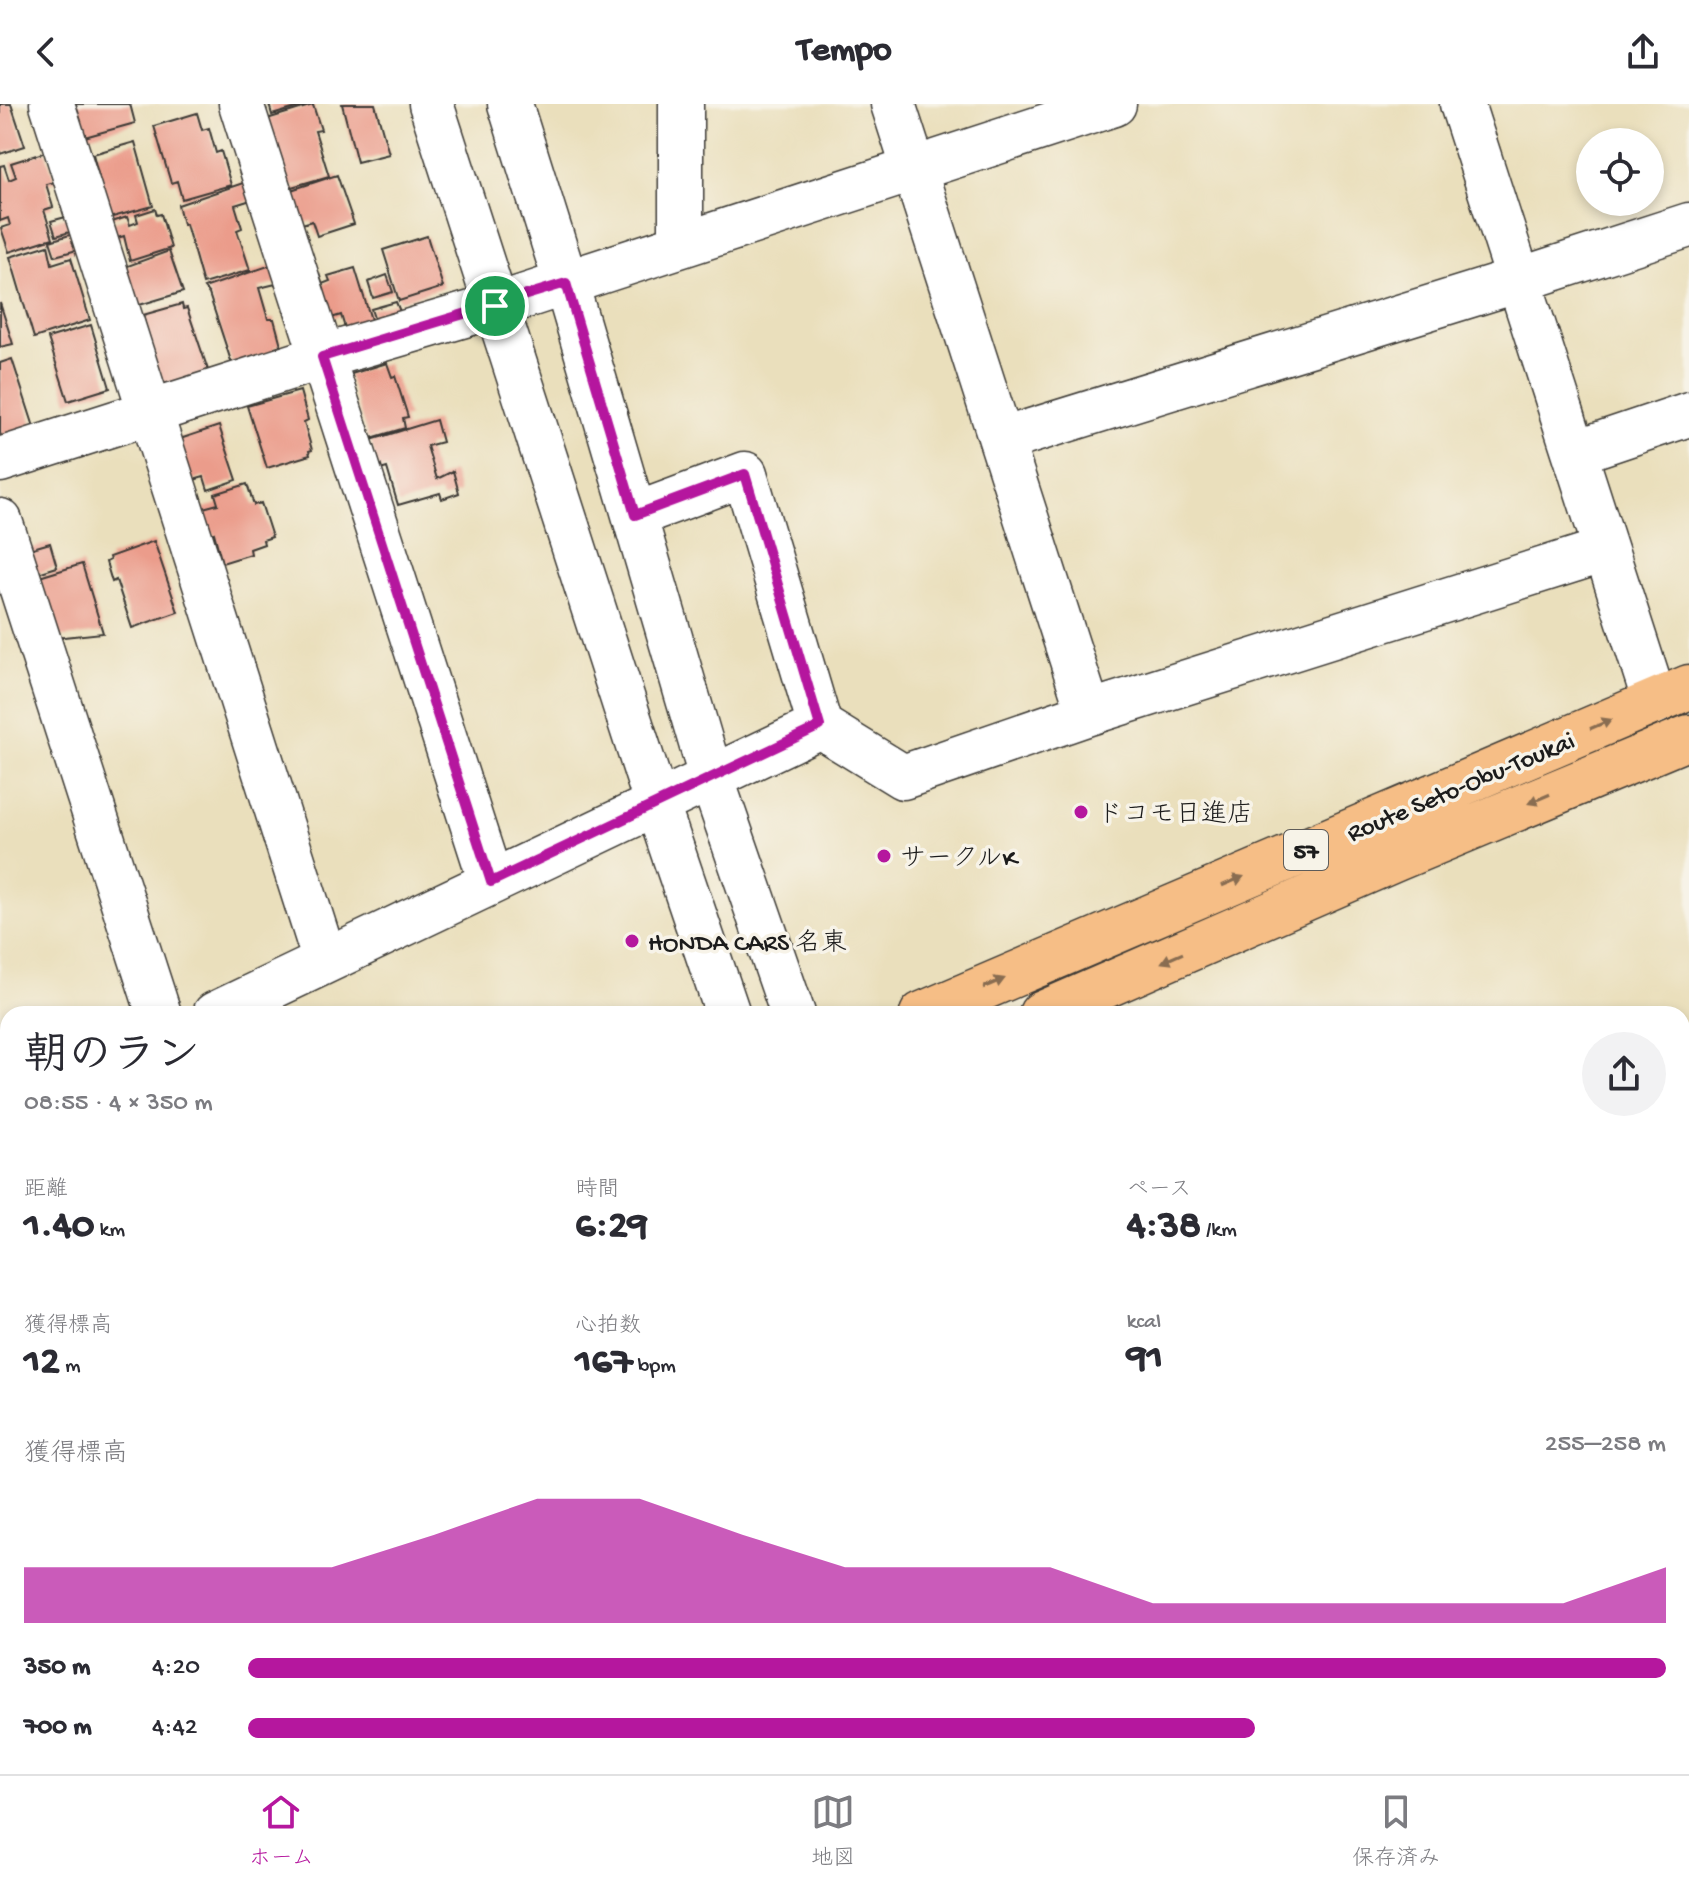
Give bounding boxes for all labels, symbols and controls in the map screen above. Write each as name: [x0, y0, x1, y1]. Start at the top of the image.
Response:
icon: back: [24, 30, 68, 74]
icon: share: [1621, 30, 1665, 74]
text: Tempo: [797, 31, 892, 74]
map controls: [1576, 128, 1664, 216]
button: locate: [1576, 128, 1664, 216]
pin: [461, 272, 529, 340]
icon: arrive: [473, 284, 517, 328]
one-way arrow: [1589, 718, 1613, 731]
street label: Route Seto-Obu-Toukai: [1343, 727, 1580, 851]
one-way arrow: [1527, 793, 1551, 806]
place label: ドコモ日進店: [1097, 799, 1253, 832]
marker: ドコモ日進店: [1072, 803, 1090, 821]
road number: 57: [1284, 830, 1328, 870]
place label: サークルK: [900, 845, 1019, 876]
marker: サークルK: [875, 847, 893, 865]
one-way arrow: [1221, 875, 1245, 888]
place label: HONDA CARS 名東: [648, 928, 847, 961]
marker: HONDA CARS 名東: [623, 932, 641, 950]
one-way arrow: [1160, 951, 1184, 964]
one-way arrow: [982, 977, 1006, 990]
button: share: [1582, 1032, 1666, 1116]
text: 朝のラン: [24, 1033, 200, 1085]
text: 08:55 · 4 × 350 m: [24, 1089, 213, 1120]
text: 距離: [24, 1178, 68, 1204]
text: 時間: [575, 1178, 619, 1204]
text: ペース: [1127, 1178, 1191, 1204]
text: 1.40: [24, 1204, 94, 1251]
text: 6:29: [575, 1204, 648, 1251]
text: 4:38: [1127, 1204, 1201, 1251]
text: km: [94, 1218, 125, 1244]
text: /km: [1201, 1218, 1237, 1244]
text: kcal: [1127, 1310, 1161, 1336]
text: 獲得標高: [24, 1314, 112, 1340]
text: 心拍数: [575, 1314, 641, 1340]
text: 91: [1127, 1336, 1163, 1383]
text: 12: [24, 1340, 60, 1387]
text: 167: [575, 1340, 633, 1387]
text: m: [60, 1354, 81, 1380]
text: bpm: [633, 1354, 676, 1380]
text: 255–258 m: [1545, 1430, 1666, 1461]
text: 獲得標高: [24, 1440, 128, 1471]
text: 350 m: [24, 1653, 91, 1684]
text: 4:20: [152, 1653, 200, 1684]
text: 700 m: [24, 1713, 92, 1744]
text: 4:42: [152, 1713, 198, 1744]
tab: ホーム: [249, 1790, 314, 1873]
tab: 地図: [811, 1790, 855, 1873]
tab: 保存済み: [1352, 1790, 1440, 1873]

